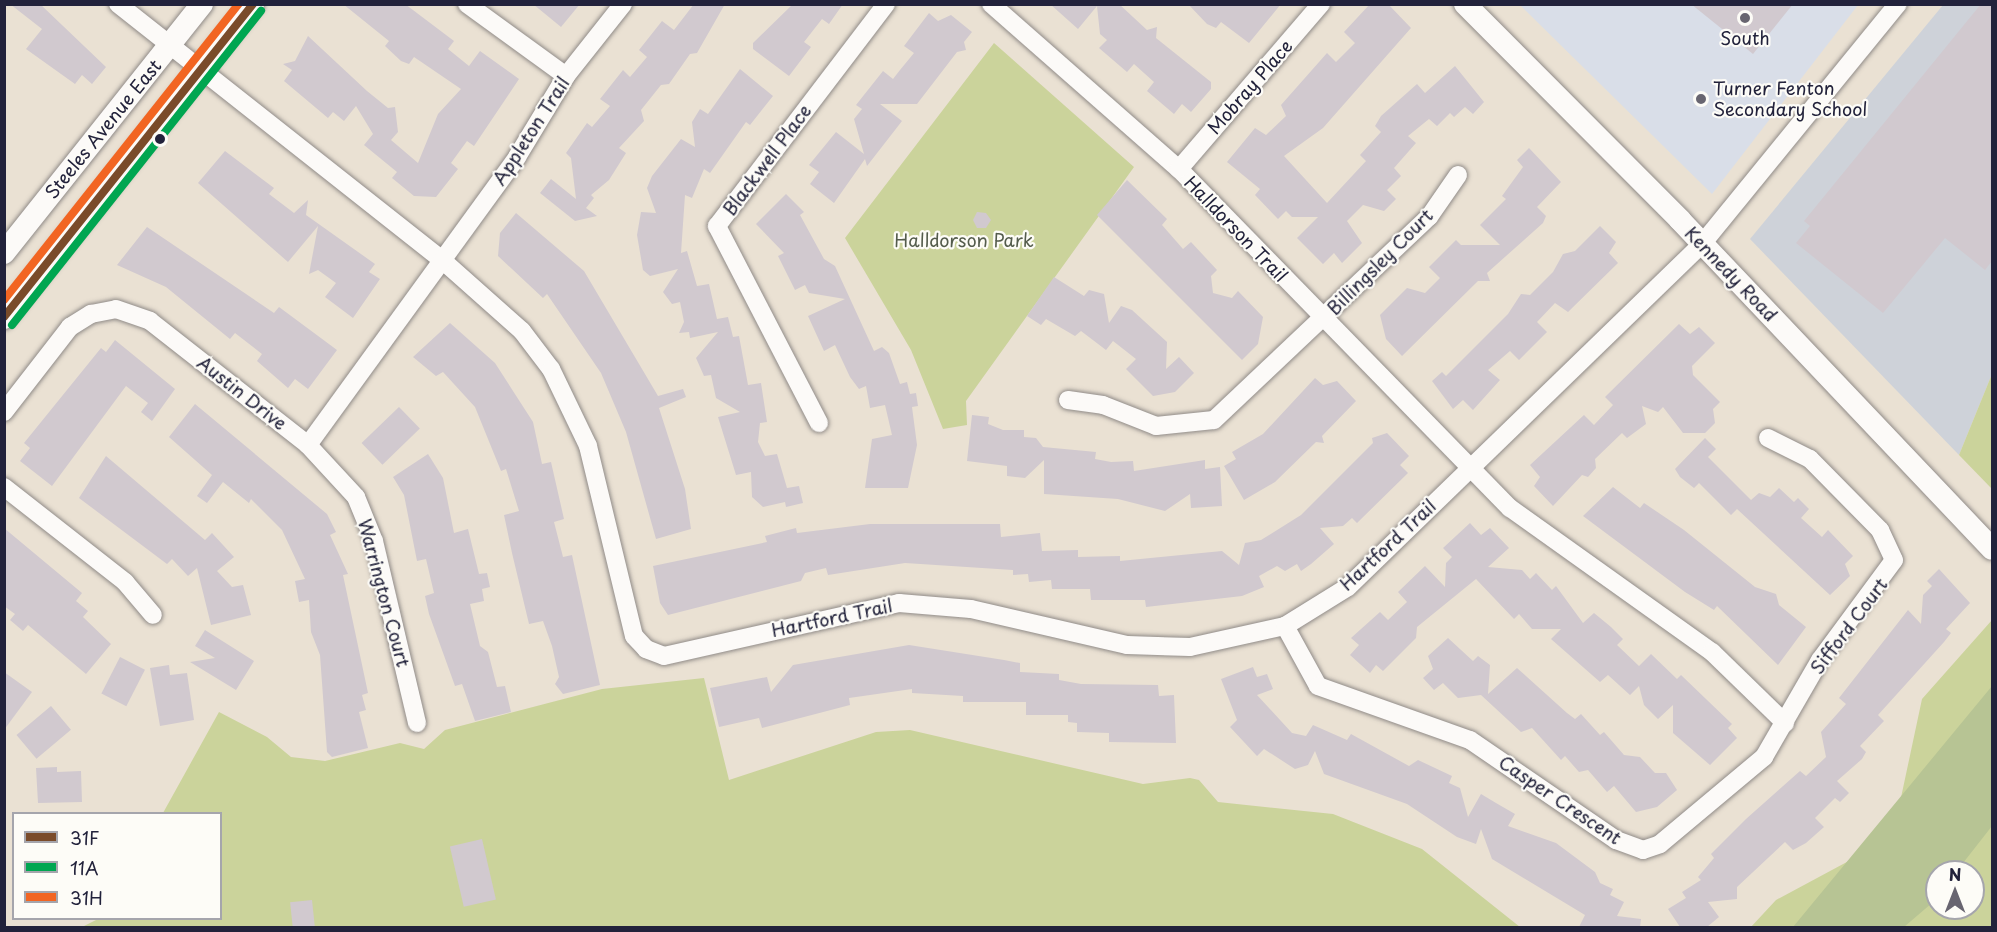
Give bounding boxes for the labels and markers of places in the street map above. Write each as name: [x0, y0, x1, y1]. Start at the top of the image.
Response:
marker: South: [1738, 11, 1752, 25]
place label: South: [1720, 27, 1770, 49]
place label: Turner Fenton Secondary School: [1713, 78, 1868, 121]
marker: Turner Fenton Secondary School: [1694, 92, 1708, 106]
unlabelled marker: [154, 133, 166, 145]

